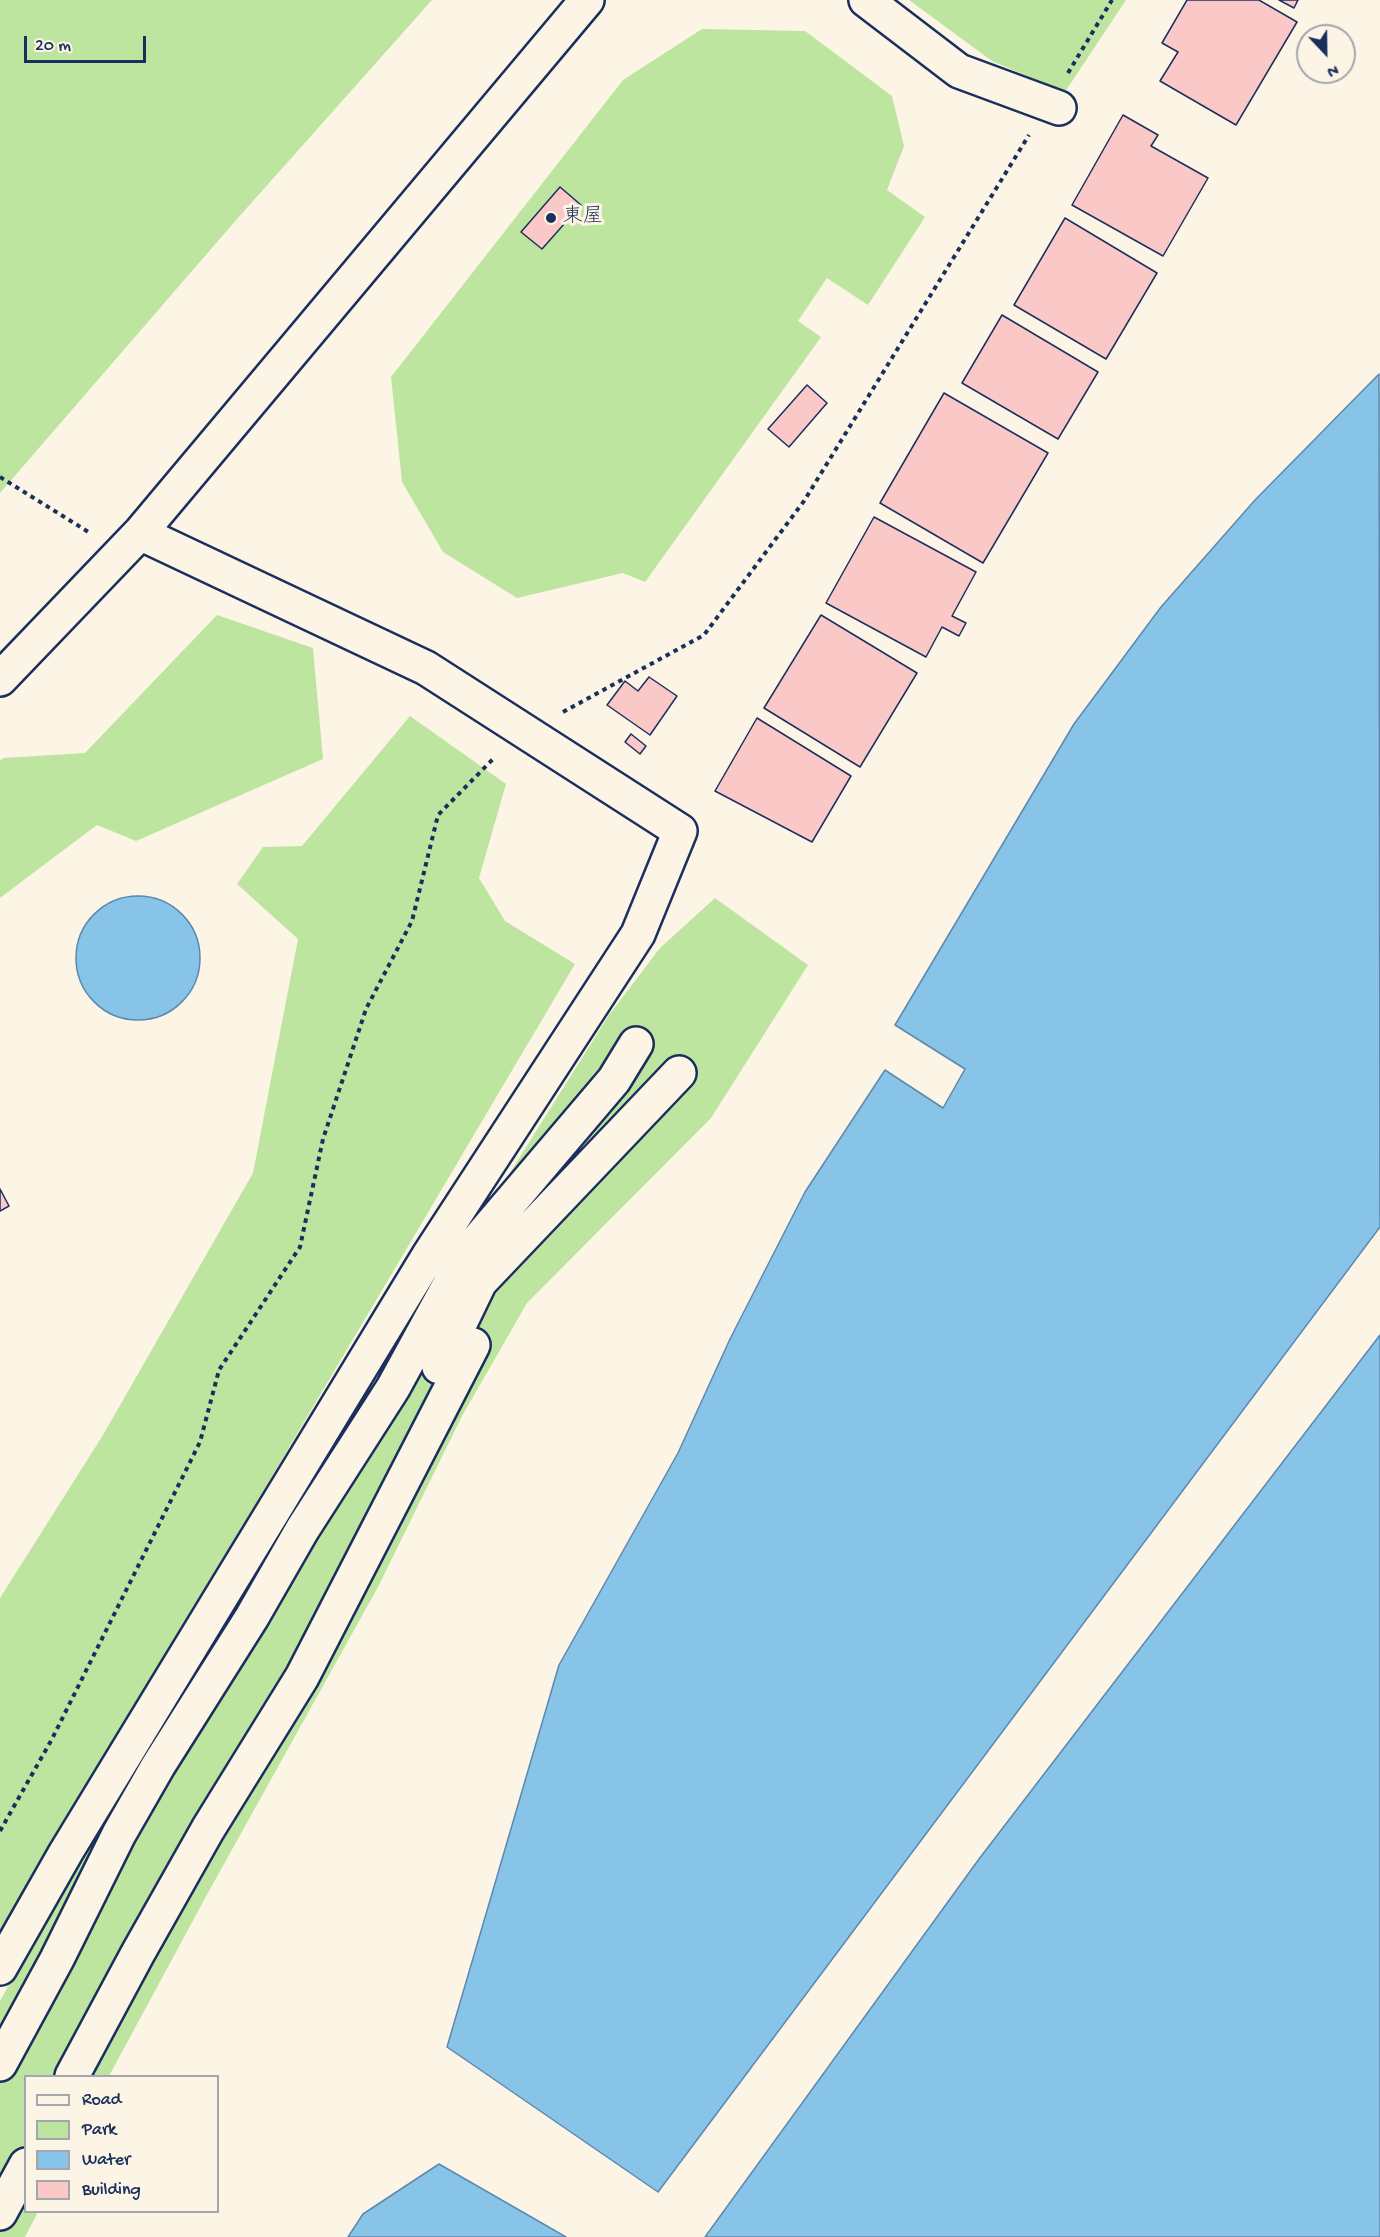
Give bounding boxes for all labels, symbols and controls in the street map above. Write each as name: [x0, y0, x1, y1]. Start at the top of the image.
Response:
scale bar: [27, 24, 148, 62]
north arrow: [1296, 24, 1356, 84]
text: 20 m: [35, 36, 71, 57]
text: N: [1324, 59, 1341, 80]
place label: 東屋: [563, 206, 603, 230]
marker: 東屋: [544, 211, 558, 225]
legend: [24, 2075, 219, 2213]
text: Road: [82, 2090, 121, 2111]
text: Park: [82, 2120, 116, 2141]
text: Water: [82, 2150, 130, 2171]
text: Building: [82, 2180, 141, 2201]

